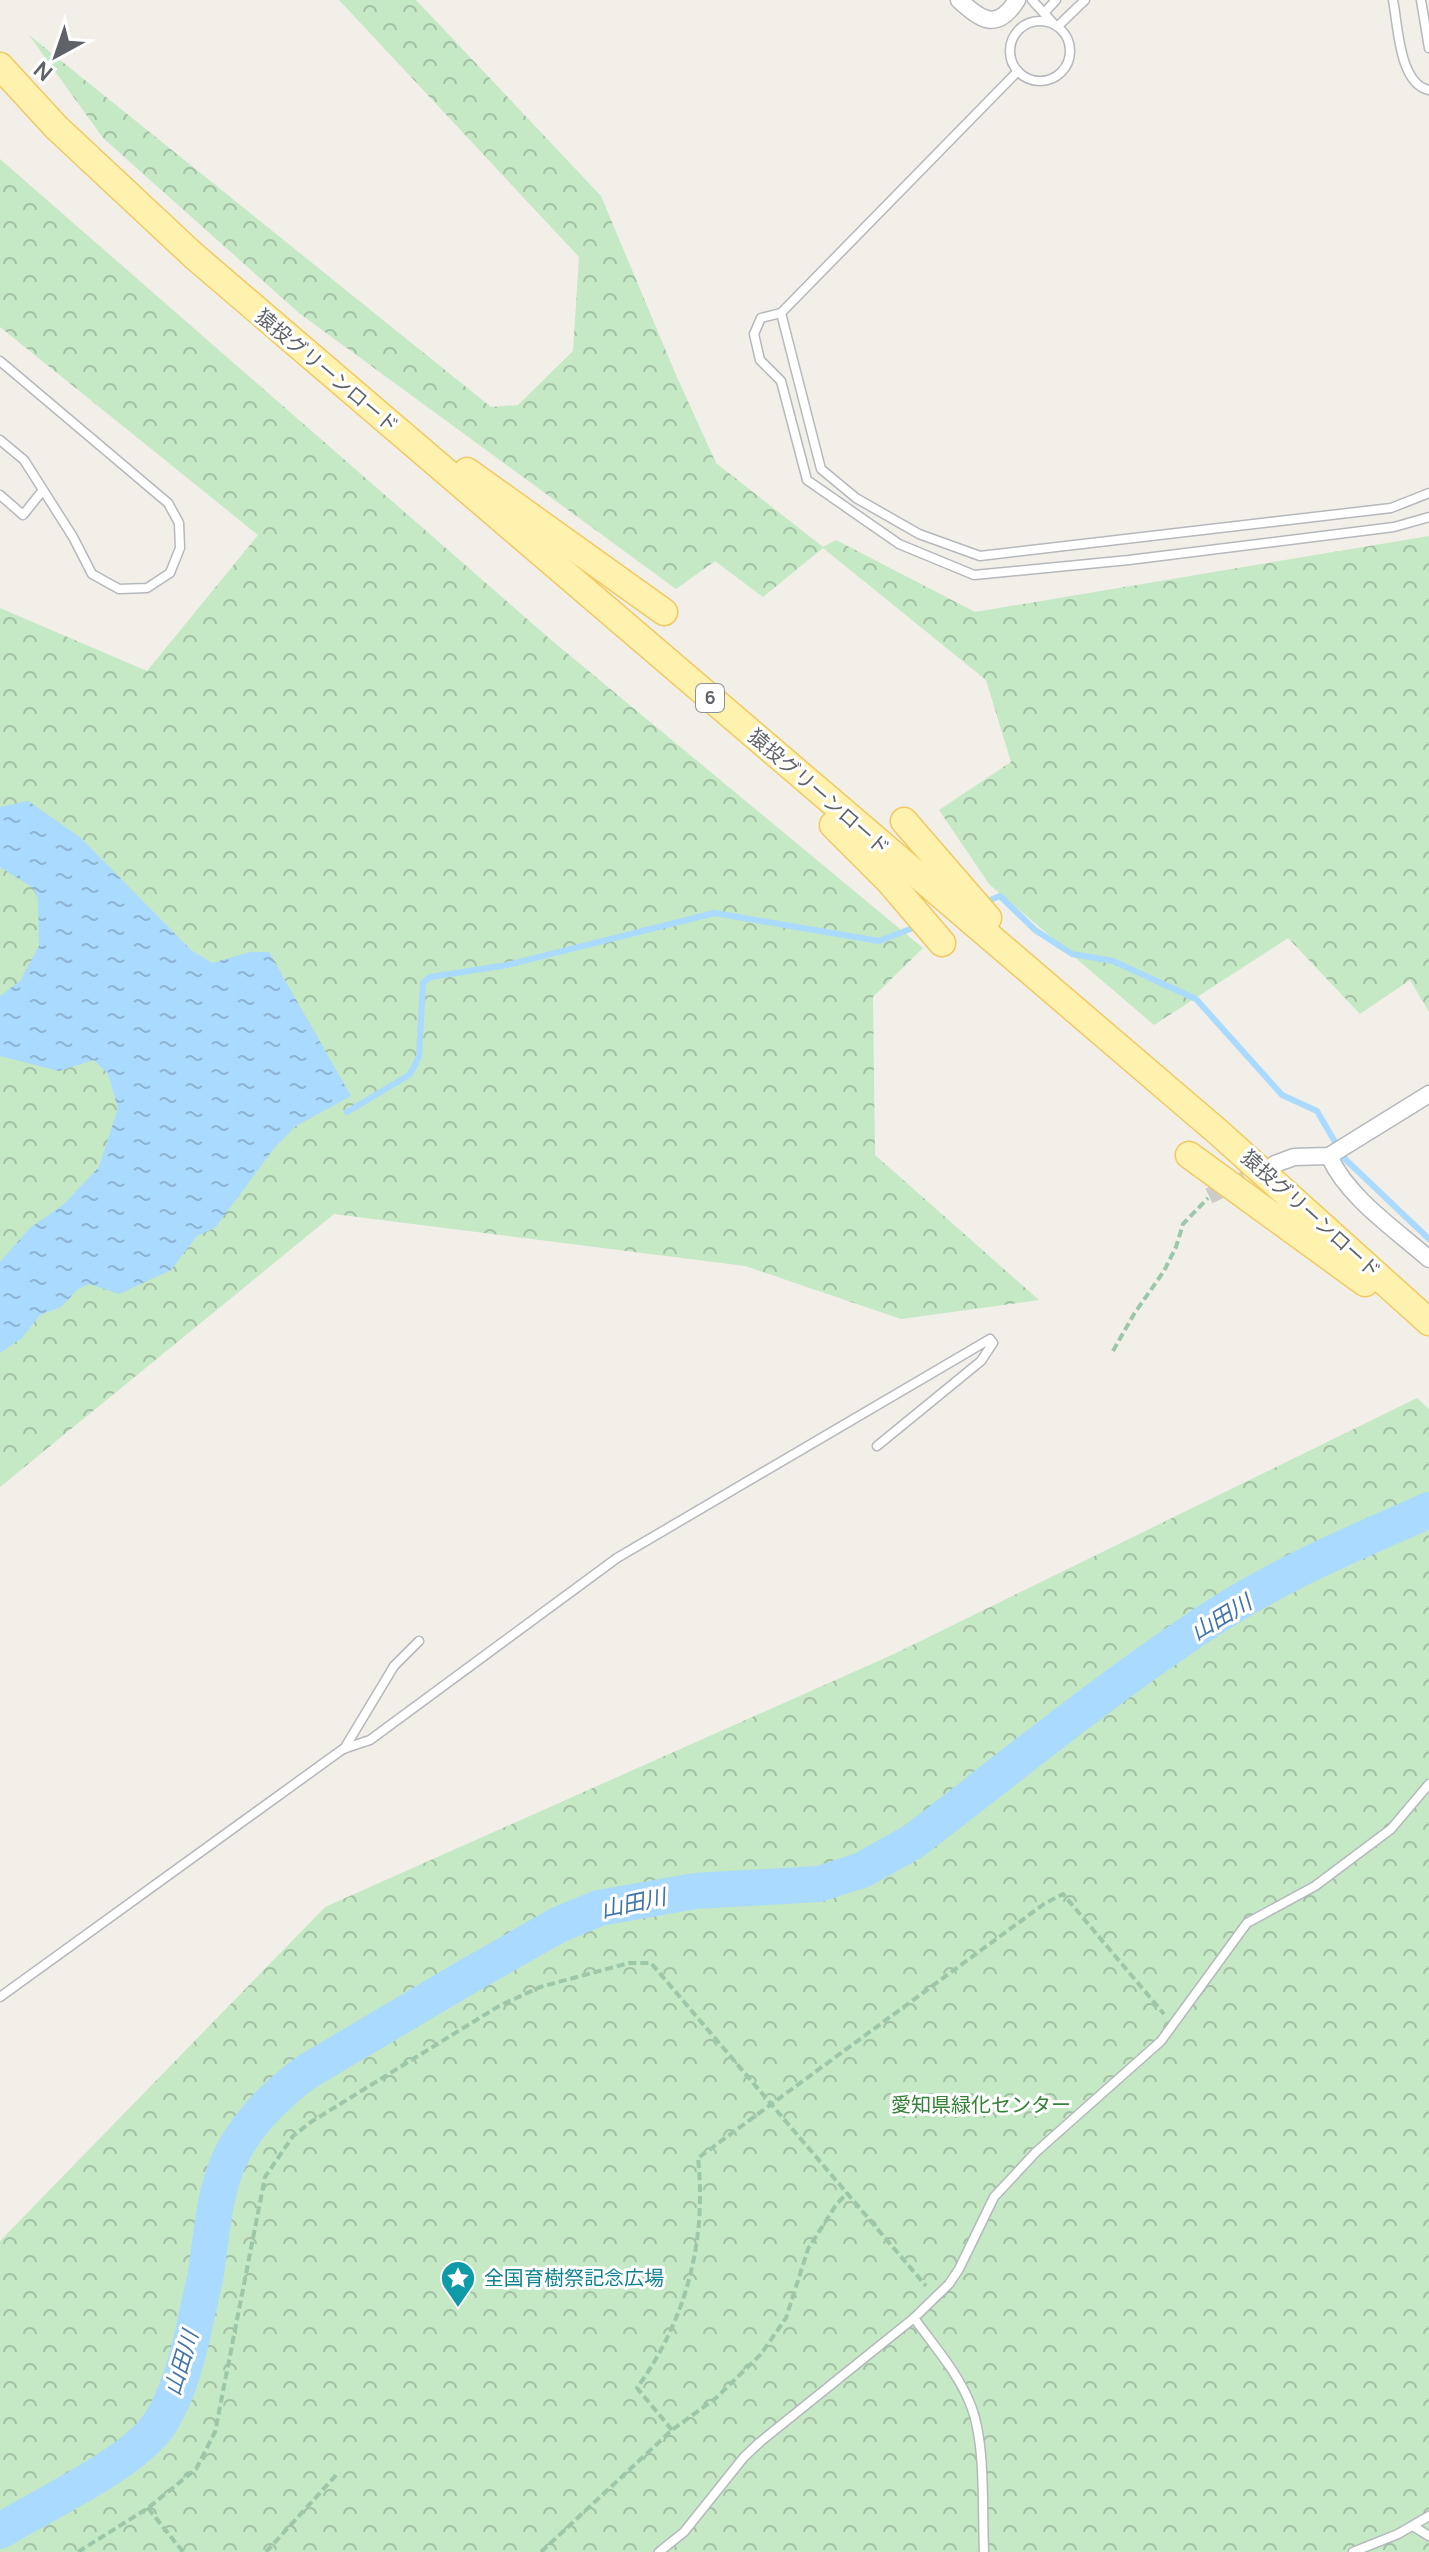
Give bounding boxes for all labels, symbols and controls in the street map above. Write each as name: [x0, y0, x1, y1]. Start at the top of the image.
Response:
north arrow: [16, 16, 96, 96]
text: N: [27, 55, 59, 88]
street label: 猿投グリーンロード: [250, 303, 405, 438]
road number: 6: [696, 684, 724, 712]
street label: 猿投グリーンロード: [743, 723, 896, 861]
street label: 猿投グリーンロード: [1236, 1144, 1387, 1284]
water label: 山田川: [1185, 1586, 1259, 1647]
water label: 山田川: [598, 1881, 670, 1925]
park label: 愛知県緑化センター: [891, 2091, 1071, 2118]
place icon: 全国育樹祭記念広場: [439, 2259, 477, 2309]
place label: 全国育樹祭記念広場: [484, 2264, 664, 2291]
water label: 山田川: [157, 2325, 206, 2399]

